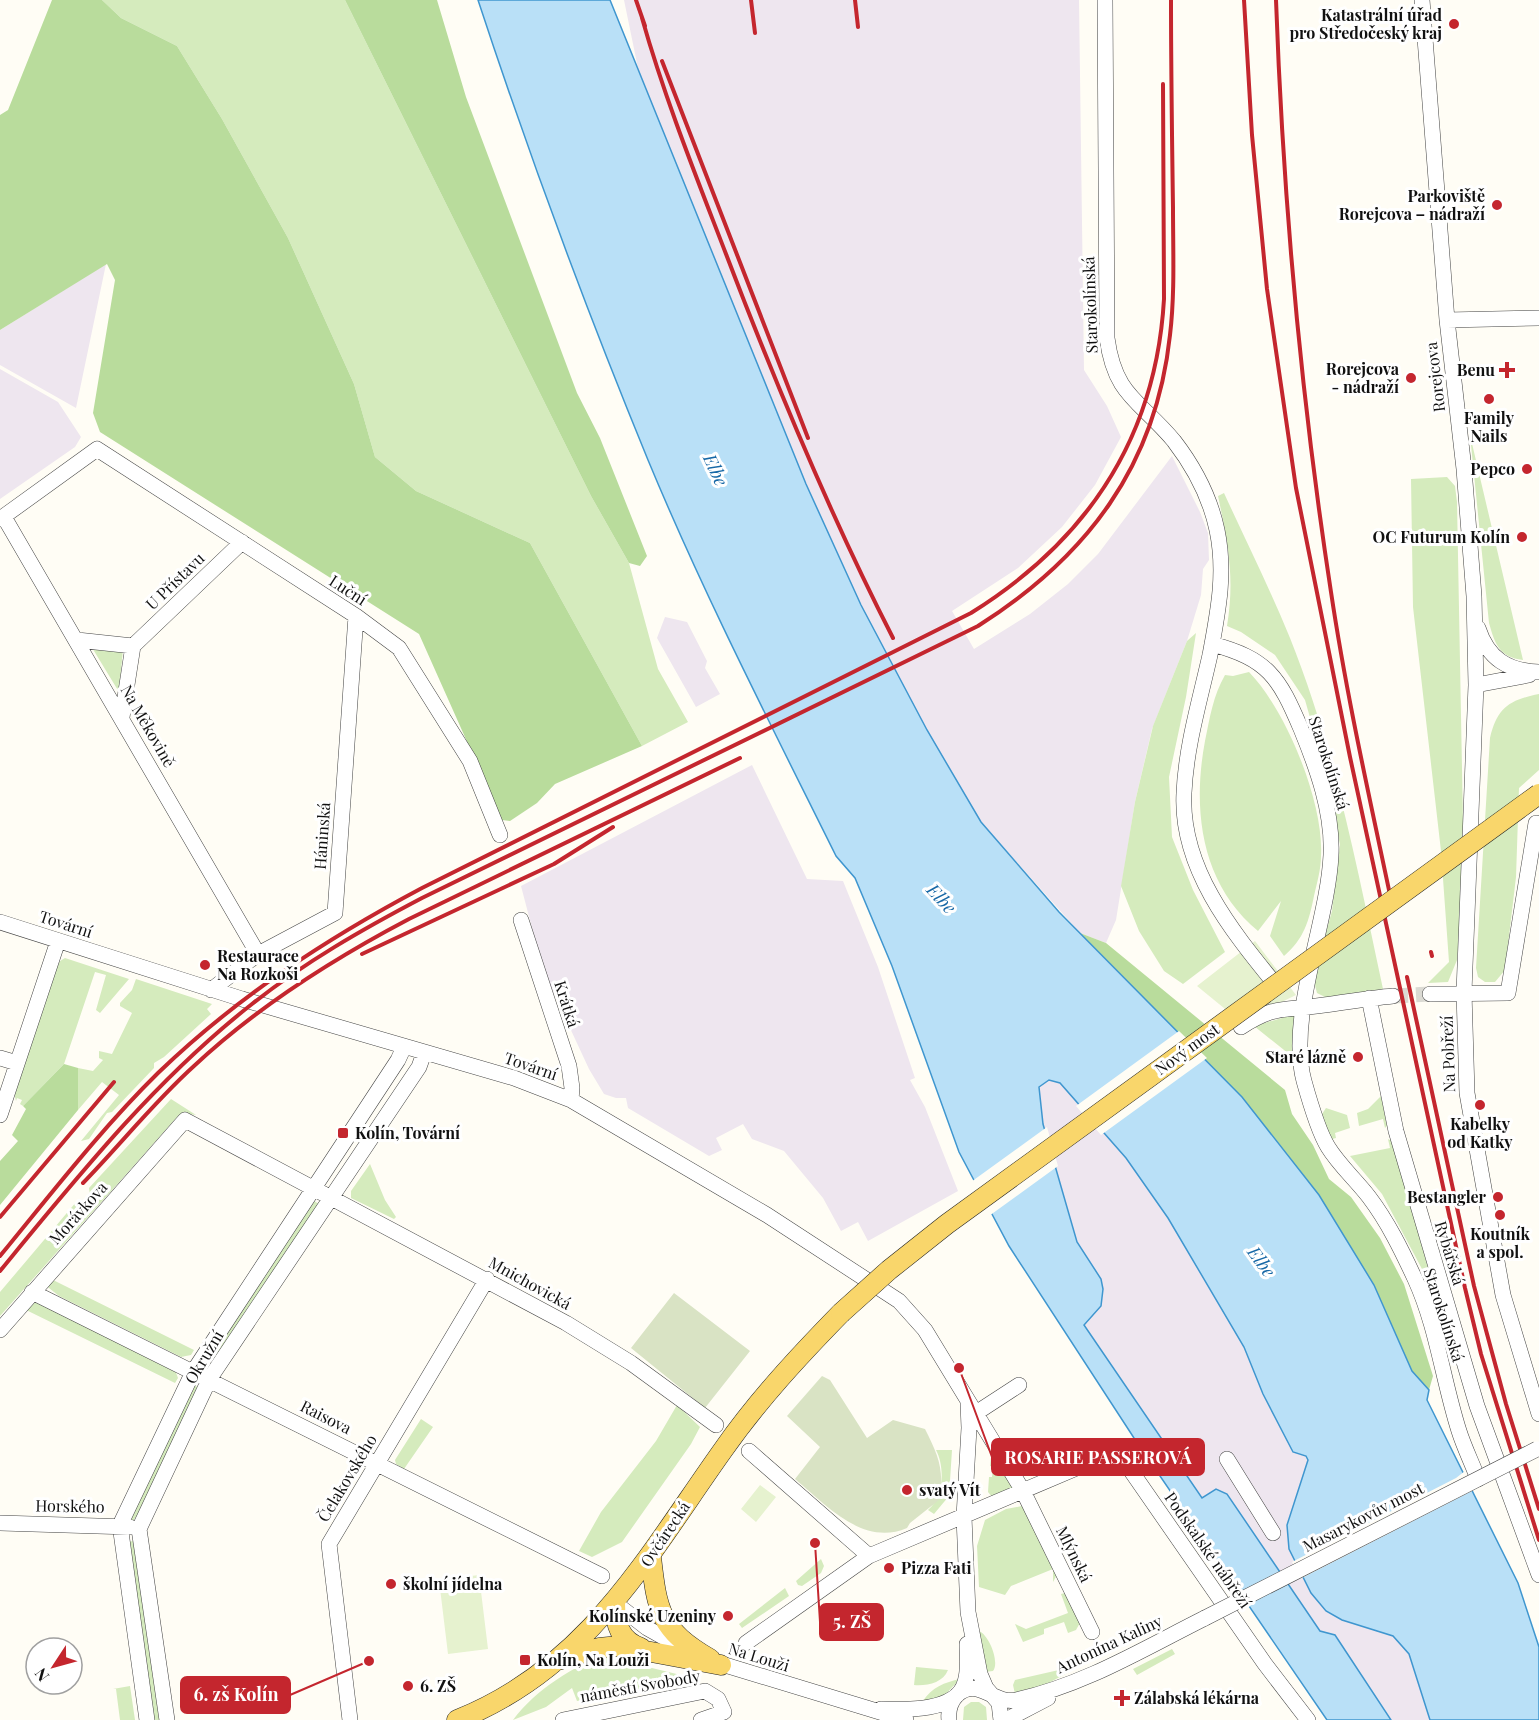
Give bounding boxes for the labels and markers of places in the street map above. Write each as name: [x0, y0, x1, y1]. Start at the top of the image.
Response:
place label: Katastrální úřad pro Středočeský kraj: [1289, 4, 1442, 43]
marker: Katastrální úřad pro Středočeský kraj: [1447, 17, 1461, 31]
place label: Parkoviště Rorejcova – nádraží: [1339, 185, 1485, 224]
marker: Parkoviště Rorejcova – nádraží: [1490, 198, 1504, 212]
place label: Rorejcova - nádraží: [1326, 358, 1400, 397]
place label: Benu: [1457, 359, 1495, 380]
marker: Benu: [1500, 363, 1514, 377]
marker: Rorejcova - nádraží: [1404, 371, 1418, 385]
marker: Family Nails: [1482, 392, 1496, 406]
place label: Family Nails: [1464, 407, 1515, 446]
place label: Pepco: [1470, 458, 1515, 479]
marker: Pepco: [1520, 462, 1534, 476]
place label: OC Futurum Kolín: [1373, 526, 1510, 547]
marker: OC Futurum Kolín: [1515, 530, 1529, 544]
place label: Restaurace Na Rozkoši: [217, 945, 299, 984]
marker: Restaurace Na Rozkoši: [198, 958, 212, 972]
place label: Staré lázně: [1265, 1046, 1346, 1067]
marker: Staré lázně: [1351, 1050, 1365, 1064]
marker: Kabelky od Katky: [1473, 1098, 1487, 1112]
place label: Kabelky od Katky: [1447, 1113, 1513, 1152]
place label: Kolín, Tovární: [355, 1122, 460, 1143]
marker: Kolín, Tovární: [336, 1126, 350, 1140]
place label: Bestangler: [1407, 1186, 1487, 1207]
marker: Bestangler: [1491, 1190, 1505, 1204]
marker: Koutník a spol.: [1493, 1208, 1507, 1222]
place label: Koutník a spol.: [1470, 1223, 1531, 1262]
callout: ROSARIE PASSEROVÁ: [992, 1439, 1204, 1475]
place label: svatý Vít: [919, 1479, 981, 1500]
marker: svatý Vít: [900, 1483, 914, 1497]
place label: Pizza Fati: [901, 1557, 972, 1578]
marker: Pizza Fati: [882, 1561, 896, 1575]
place label: školní jídelna: [403, 1573, 503, 1594]
marker: školní jídelna: [384, 1577, 398, 1591]
callout: 5. ZŠ: [820, 1604, 883, 1640]
place label: Kolínské Uzeniny: [589, 1605, 717, 1626]
marker: Kolínské Uzeniny: [721, 1609, 735, 1623]
place label: Kolín, Na Louži: [537, 1649, 649, 1670]
marker: Kolín, Na Louži: [518, 1653, 532, 1667]
place label: 6. ZŠ: [420, 1675, 456, 1696]
callout: 6. zš Kolín: [181, 1677, 290, 1713]
marker: 6. ZŠ: [401, 1679, 415, 1693]
place label: Zálabská lékárna: [1134, 1687, 1260, 1708]
marker: Zálabská lékárna: [1115, 1691, 1129, 1705]

